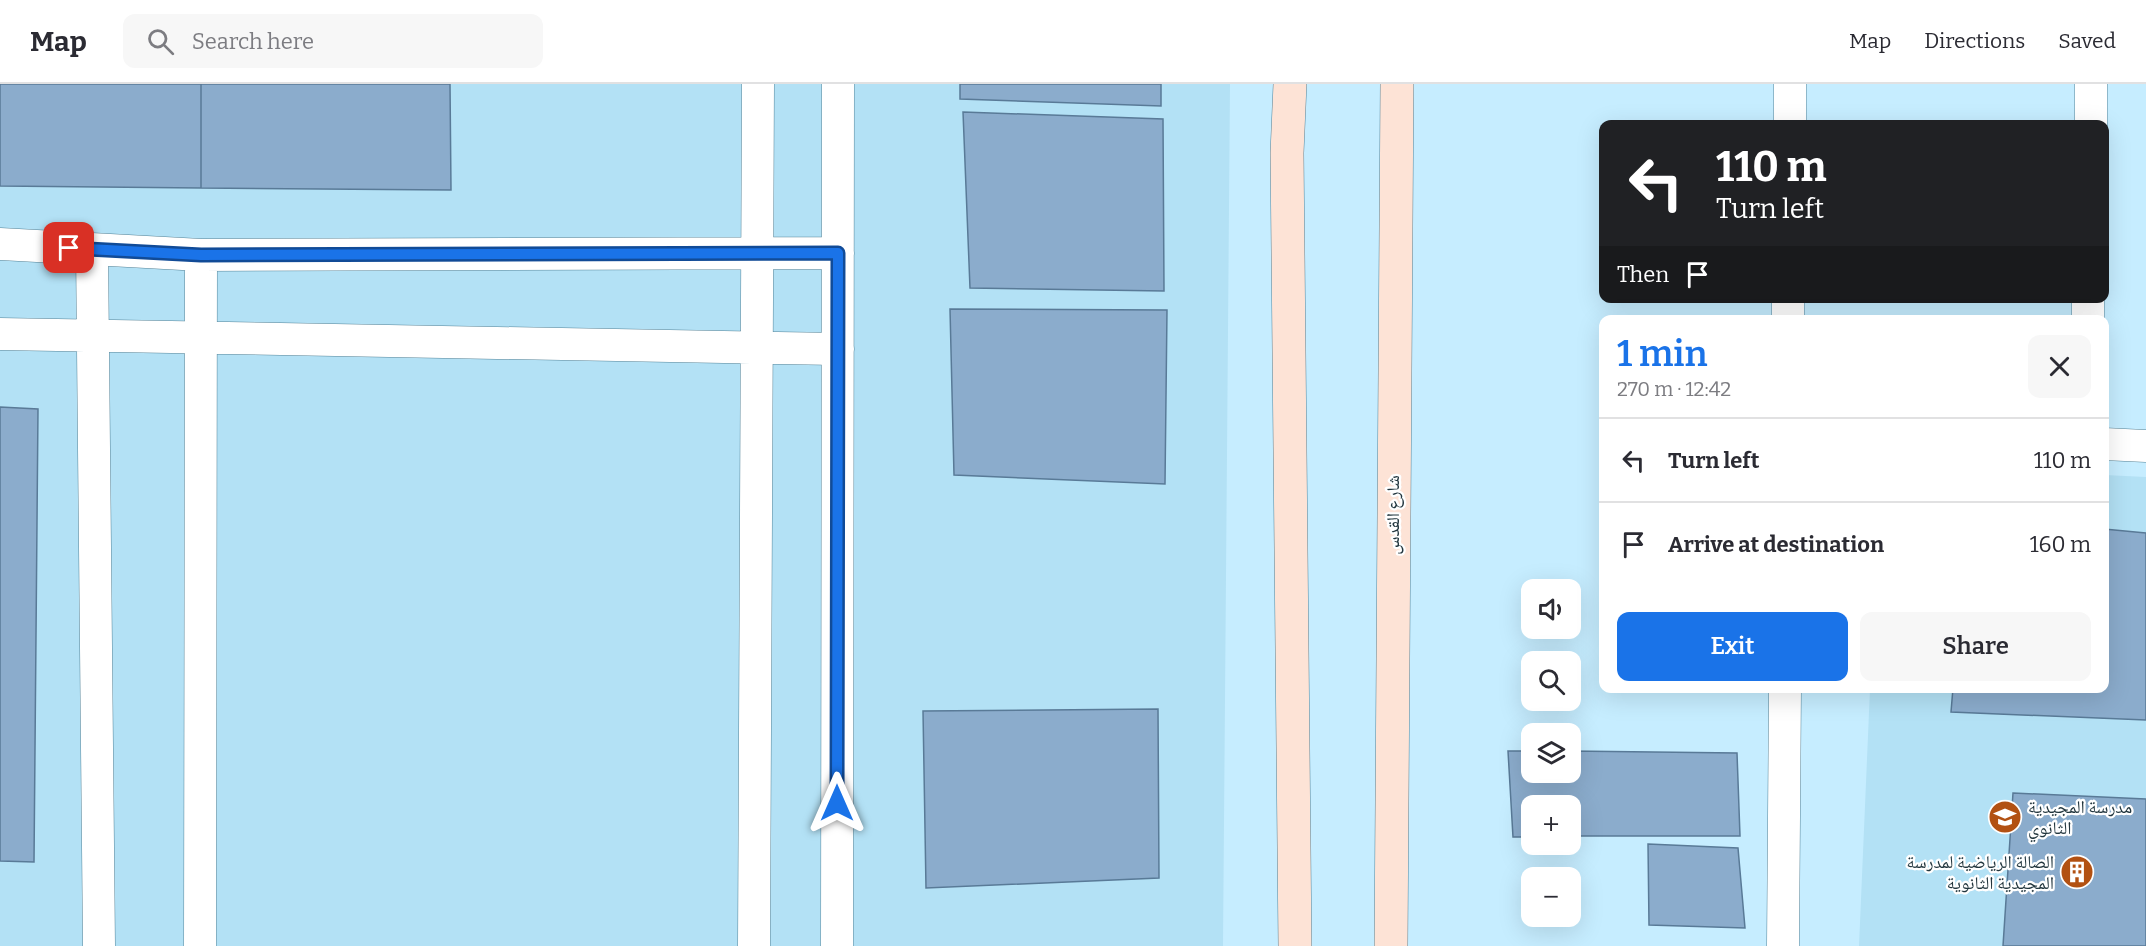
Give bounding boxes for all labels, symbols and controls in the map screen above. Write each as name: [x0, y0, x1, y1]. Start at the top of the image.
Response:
search box: [123, 14, 543, 68]
text: Map: [30, 25, 87, 58]
icon: search: [144, 25, 177, 58]
text: Search here: [192, 28, 314, 55]
text: Map: [1849, 28, 1891, 54]
text: Directions: [1924, 28, 2025, 54]
text: Saved: [2058, 28, 2116, 54]
text: 110 m: [1716, 142, 1827, 192]
icon: left: [1617, 144, 1695, 222]
text: Turn left: [1716, 193, 1824, 225]
pin: [43, 222, 94, 273]
icon: arrive: [52, 231, 85, 264]
icon: arrive: [1681, 258, 1714, 291]
text: Then: [1617, 261, 1669, 288]
text: 1 min: [1617, 332, 1708, 376]
button: close: [2028, 335, 2091, 398]
text: 270 m · 12:42: [1617, 377, 1731, 401]
icon: left: [1617, 444, 1650, 477]
text: Turn left: [1668, 447, 1760, 474]
text: 110 m: [2034, 447, 2091, 474]
street label: شارع القدس: [1382, 475, 1404, 555]
icon: arrive: [1617, 528, 1650, 561]
text: Arrive at destination: [1668, 531, 1884, 558]
text: 160 m: [2030, 531, 2091, 558]
map controls: [1521, 579, 1581, 927]
button: sound: [1521, 579, 1581, 639]
button: Exit: [1617, 612, 1848, 681]
button: Share: [1860, 612, 2091, 681]
button: search: [1521, 651, 1581, 711]
button: layers: [1521, 723, 1581, 783]
position arrow: [805, 771, 869, 835]
button: +: [1521, 795, 1581, 855]
place label: مدرسة المجيدية الثانوي: [2028, 796, 2132, 843]
school or university icon: مدرسة المجيدية الثانوي: [1987, 799, 2023, 835]
place label: الصالة الرياضية لمدرسة المجيدية الثانوية: [1907, 851, 2054, 894]
building icon: الصالة الرياضية لمدرسة المجيدية الثانوية: [2059, 854, 2095, 890]
button: −: [1521, 867, 1581, 927]

